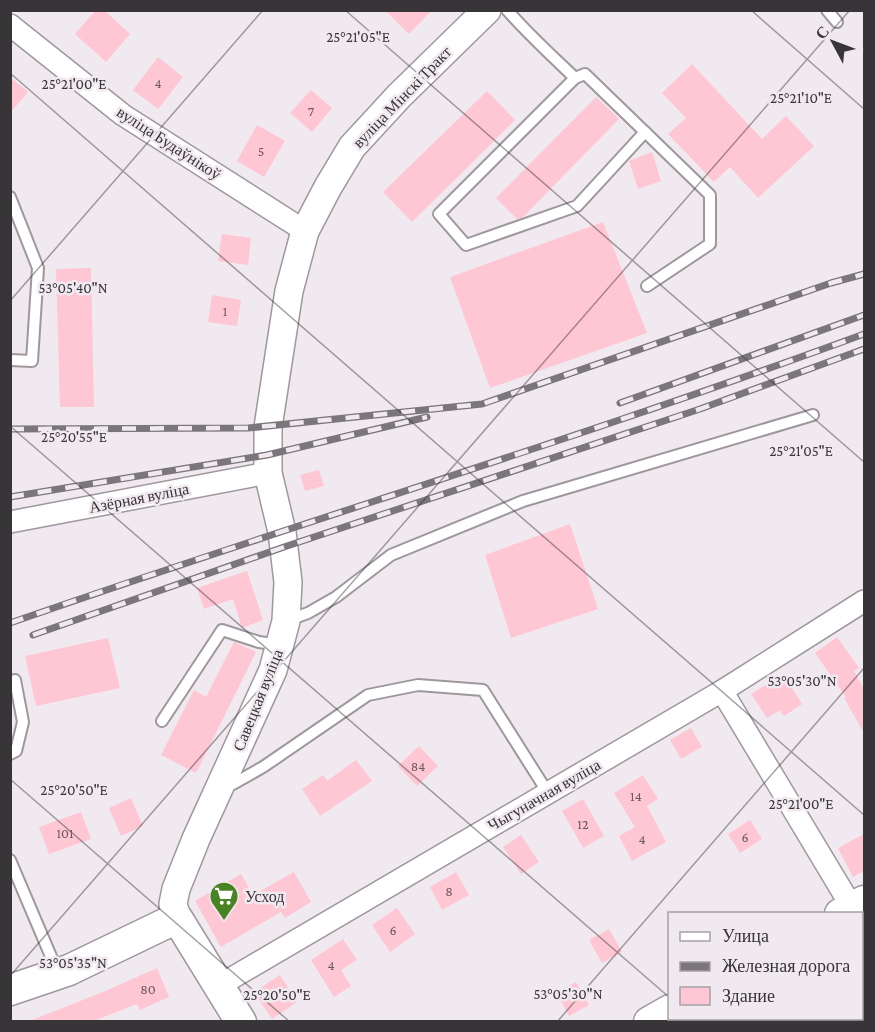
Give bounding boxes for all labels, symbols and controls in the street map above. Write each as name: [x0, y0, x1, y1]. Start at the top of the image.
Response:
north arrow: [803, 12, 863, 72]
text: С: [812, 23, 832, 42]
text: 25°21'05"E: [326, 29, 390, 45]
street label: вуліца Мінскі Тракт: [349, 43, 455, 152]
house number: 4: [154, 75, 162, 91]
text: 25°21'00"E: [42, 76, 107, 92]
text: 25°21'10"E: [770, 90, 832, 106]
street label: вуліца Будаўнікоў: [113, 103, 224, 184]
house number: 7: [308, 103, 315, 119]
house number: 5: [258, 143, 264, 159]
text: 53°05'40"N: [38, 280, 108, 296]
house number: 1: [223, 303, 228, 319]
text: 25°20'55"E: [41, 429, 107, 445]
text: 25°21'05"E: [769, 443, 833, 459]
street label: Азёрная вуліца: [88, 480, 191, 517]
street label: Савецкая вуліца: [230, 647, 287, 754]
text: 53°05'30"N: [767, 673, 837, 689]
street label: Чыгуначная вуліца: [485, 756, 604, 835]
house number: 84: [411, 758, 425, 774]
text: 25°20'50"E: [40, 782, 108, 798]
house number: 14: [630, 788, 642, 804]
text: 25°21'00"E: [769, 796, 834, 812]
house number: 12: [577, 816, 589, 832]
house number: 101: [56, 825, 74, 841]
house number: 6: [741, 829, 749, 845]
house number: 4: [638, 831, 646, 847]
supermarket icon: Усход: [208, 880, 240, 922]
house number: 8: [445, 883, 453, 899]
place label: Усход: [245, 888, 284, 906]
legend: [668, 912, 863, 1020]
house number: 6: [389, 922, 397, 938]
text: Улица: [722, 926, 769, 946]
text: 53°05'35"N: [39, 955, 107, 971]
text: Железная дорога: [722, 956, 850, 976]
house number: 4: [327, 957, 335, 973]
house number: 80: [140, 981, 156, 997]
text: 53°05'30"N: [533, 986, 603, 1002]
text: Здание: [722, 986, 775, 1006]
text: 25°20'50"E: [243, 987, 311, 1003]

